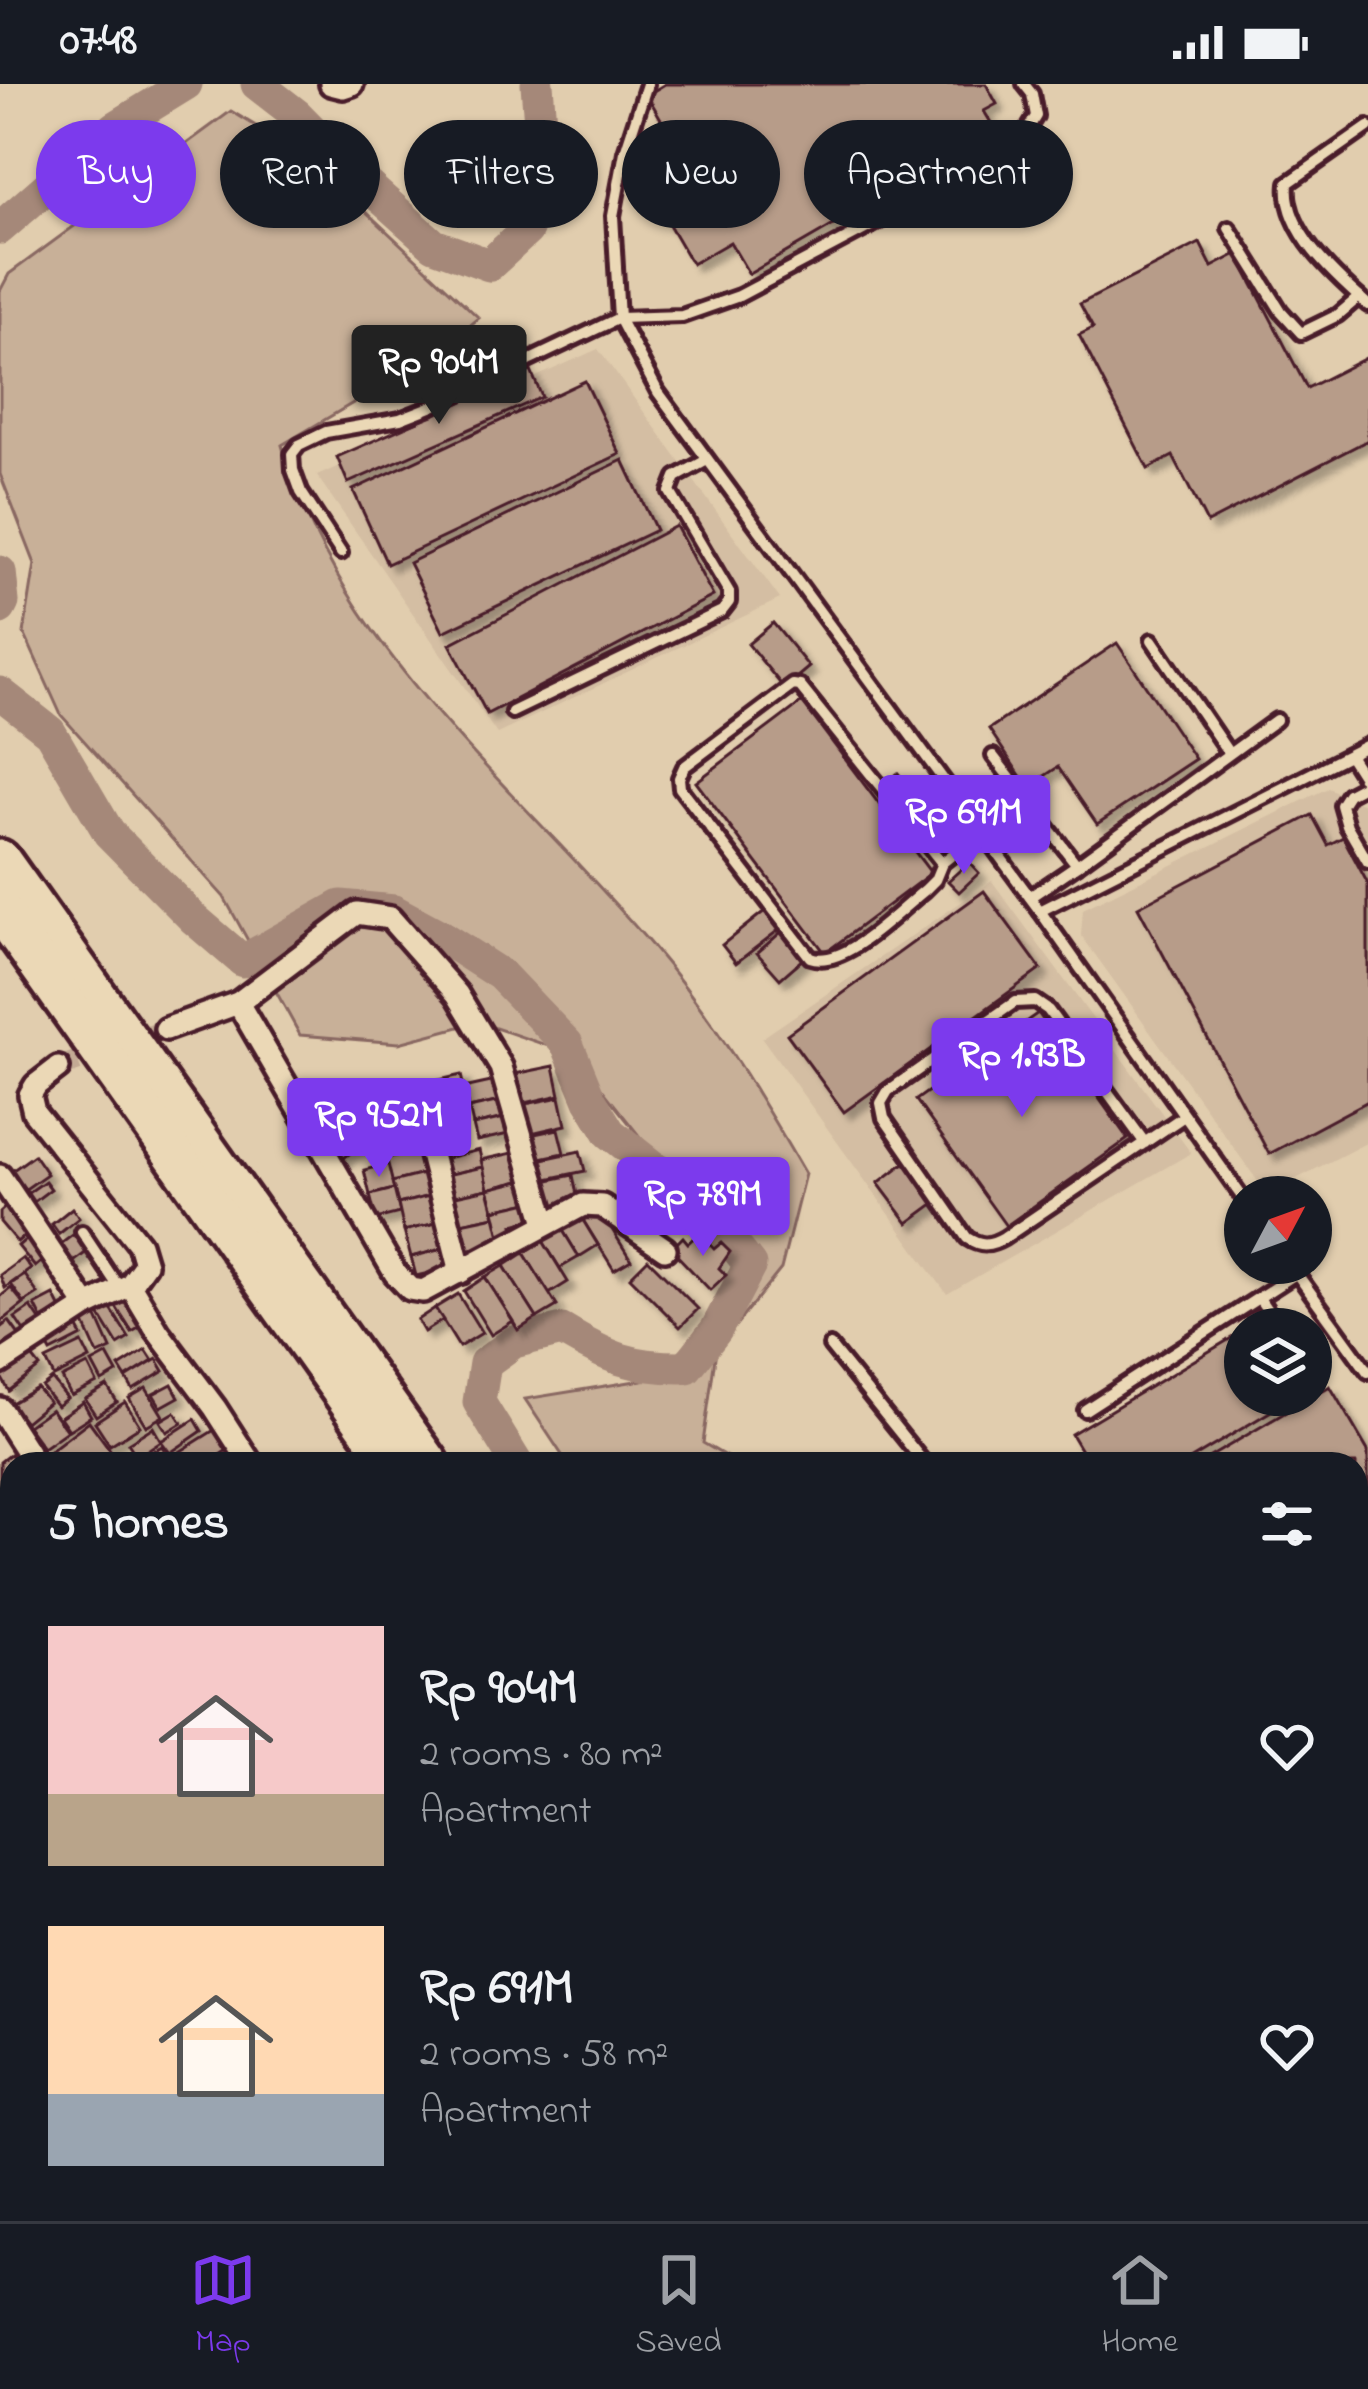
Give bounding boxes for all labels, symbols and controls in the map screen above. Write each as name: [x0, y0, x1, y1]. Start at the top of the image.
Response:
text: 07:48: [60, 9, 137, 75]
chip: Buy: [36, 120, 196, 228]
chip: Rent: [220, 120, 380, 228]
chip: Filters: [404, 120, 598, 228]
chip: New: [622, 120, 780, 228]
chip: Apartment: [804, 120, 1073, 228]
pin: Rp 904M: [328, 325, 550, 427]
text: Rp 904M: [379, 335, 499, 392]
pin: Rp 691M: [853, 775, 1075, 877]
text: Rp 691M: [905, 785, 1023, 842]
pin: Rp 1.93B: [898, 1018, 1146, 1120]
text: Rp 1.93B: [959, 1028, 1085, 1085]
pin: Rp 952M: [268, 1078, 490, 1180]
text: Rp 952M: [314, 1088, 444, 1145]
pin: Rp 789M: [592, 1157, 814, 1259]
text: Rp 789M: [644, 1167, 762, 1224]
north arrow: [1224, 1176, 1332, 1284]
map controls: [1224, 1176, 1332, 1416]
button: layers: [1224, 1308, 1332, 1416]
text: 5 homes: [48, 1487, 229, 1562]
icon: filters: [1254, 1491, 1320, 1557]
text: Rp 904M: [420, 1652, 578, 1727]
icon: home: [144, 1674, 288, 1818]
icon: heart: [1254, 1713, 1320, 1779]
text: 2 rooms · 80 m²: [420, 1727, 663, 1784]
text: Apartment: [420, 1784, 592, 1841]
text: Rp 691M: [420, 1952, 574, 2027]
icon: home: [144, 1974, 288, 2118]
icon: heart: [1254, 2013, 1320, 2079]
text: 2 rooms · 58 m²: [420, 2027, 668, 2084]
text: Apartment: [420, 2084, 592, 2141]
tab: Map: [190, 2247, 256, 2367]
tab: Saved: [636, 2247, 722, 2367]
tab: Home: [1101, 2247, 1178, 2367]

